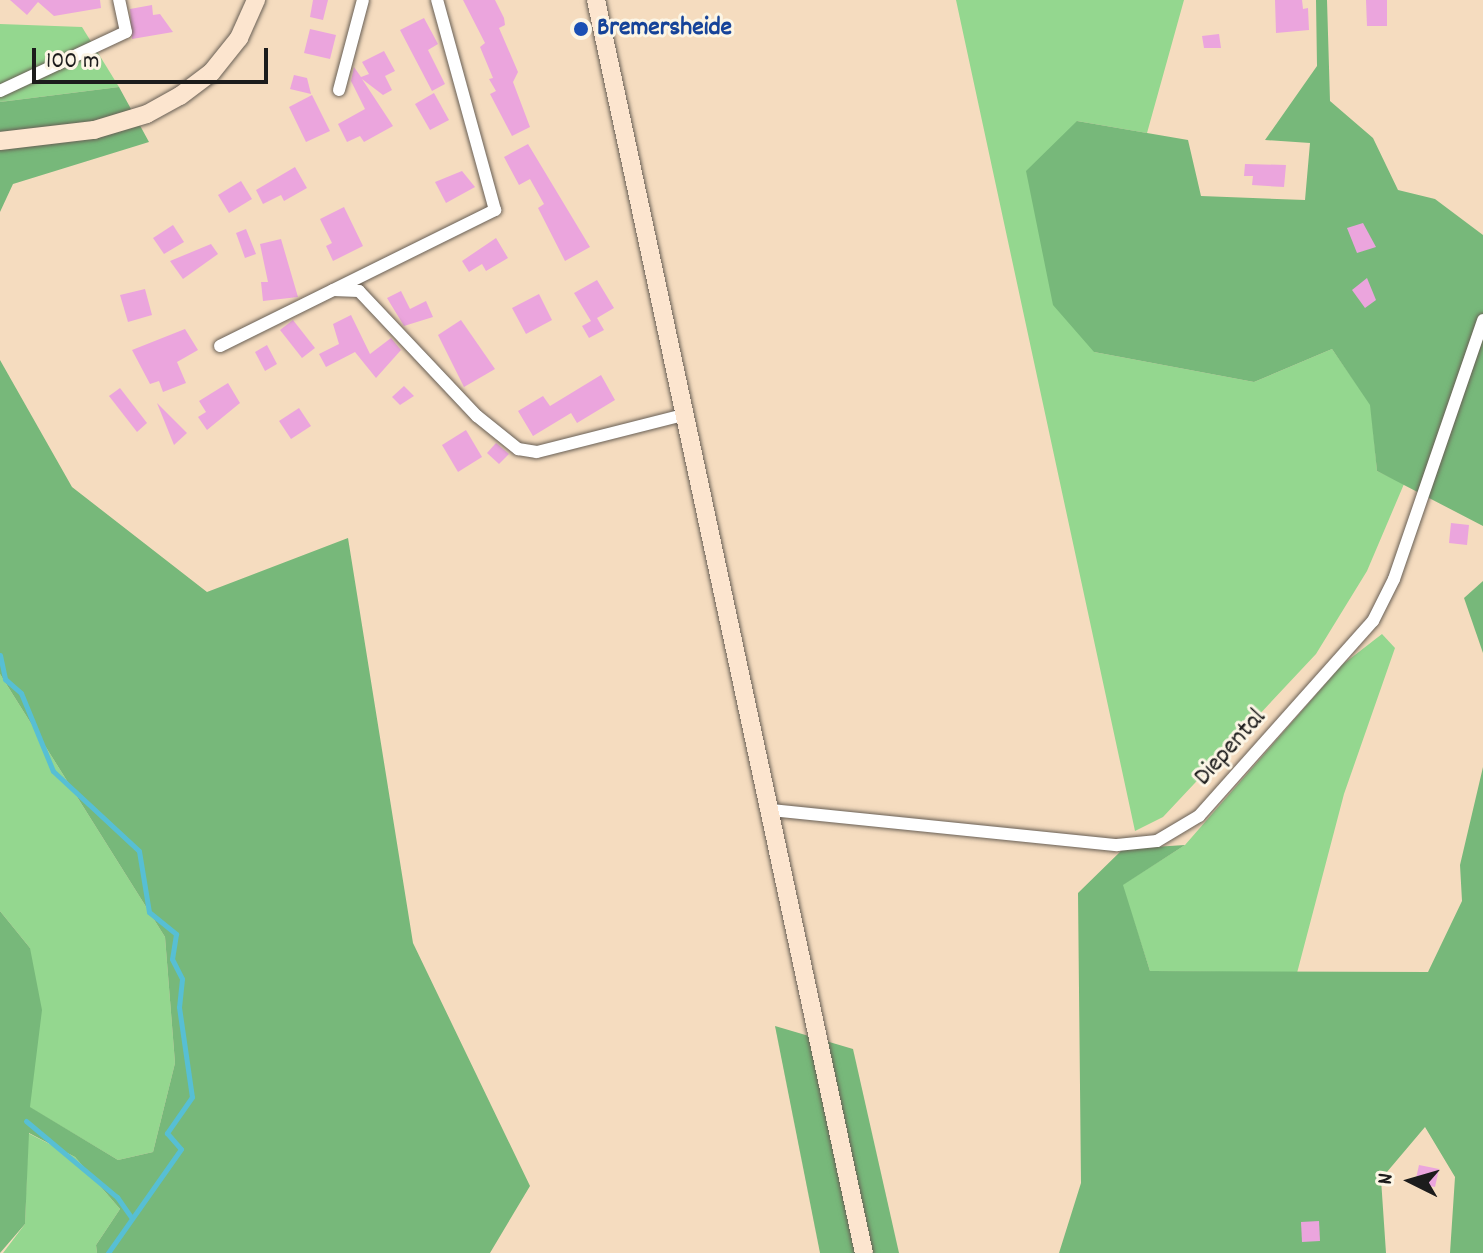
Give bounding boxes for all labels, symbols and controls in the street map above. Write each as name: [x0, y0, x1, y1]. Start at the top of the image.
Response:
place label: Bremersheide: [597, 13, 732, 45]
marker: Bremersheide: [572, 20, 590, 38]
scale bar: [36, 32, 272, 82]
text: 100 m: [46, 45, 99, 79]
street label: Diepental: [1188, 703, 1274, 793]
north arrow: [1371, 1141, 1451, 1221]
text: N: [1371, 1172, 1403, 1186]

